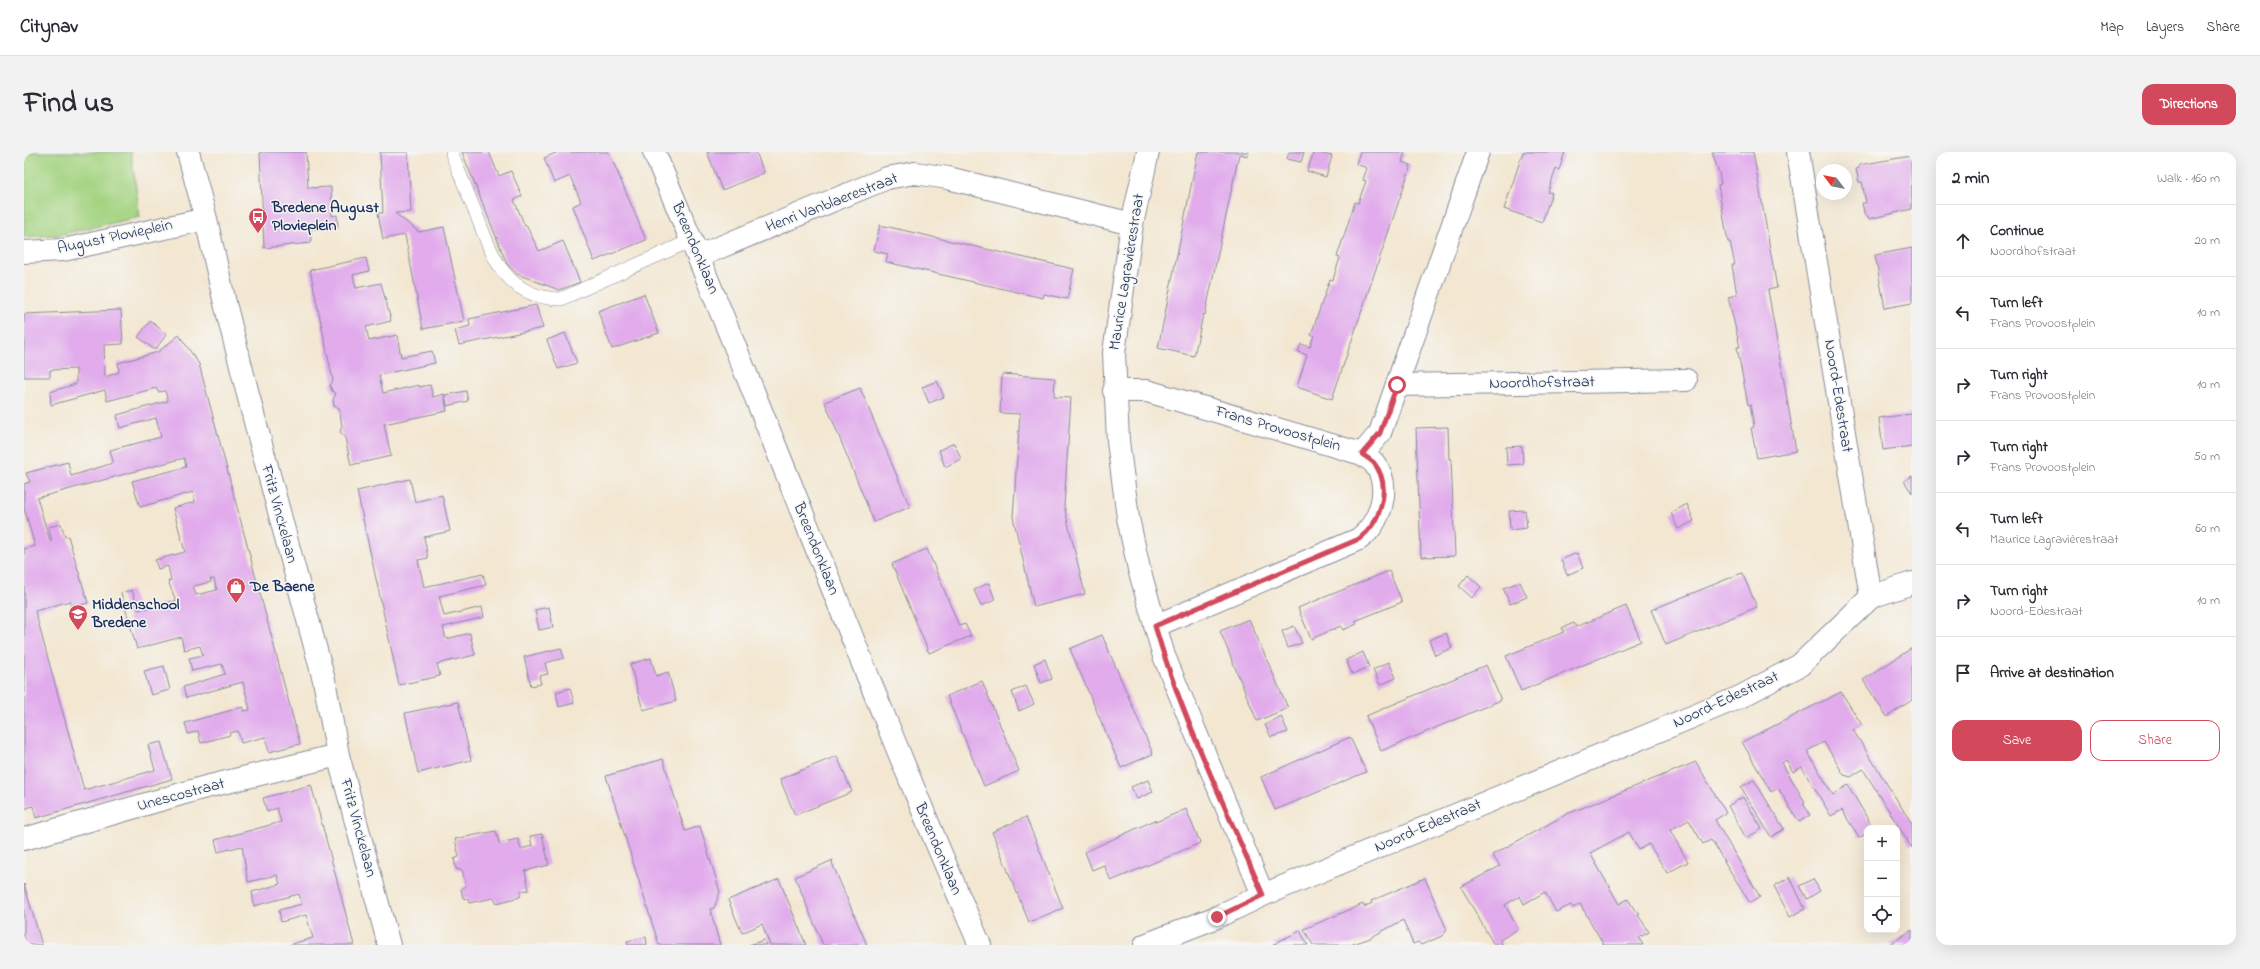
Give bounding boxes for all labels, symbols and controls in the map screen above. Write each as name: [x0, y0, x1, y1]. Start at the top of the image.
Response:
text: Citynav: [20, 14, 78, 41]
text: Map: [2100, 17, 2124, 38]
text: Layers: [2146, 17, 2184, 38]
text: Share: [2206, 17, 2240, 38]
text: Find us: [24, 84, 114, 125]
button: Directions: [2142, 84, 2236, 125]
north arrow: [1816, 164, 1852, 200]
street label: Henri Vanblaerestraat: [762, 166, 902, 239]
text: 2 min: [1952, 166, 1989, 191]
text: Walk · 160 m: [2157, 169, 2220, 188]
street label: Maurice Lagravièrestraat: [1103, 191, 1151, 352]
place label: Bredene August Plovieplein: [271, 196, 380, 238]
street label: Breendonklaan: [664, 197, 725, 298]
bus stop icon: Bredene August Plovieplein: [247, 206, 269, 234]
street label: August Plovieplein: [55, 213, 175, 261]
text: Continue: [1990, 220, 2044, 242]
icon: ahead: [1952, 230, 1974, 252]
text: 20 m: [2195, 231, 2220, 250]
text: Noordhofstraat: [1990, 242, 2076, 261]
text: Turn left: [1990, 292, 2043, 314]
icon: left: [1952, 302, 1974, 324]
text: 10 m: [2197, 303, 2220, 322]
text: Frans Provoostplein: [1990, 314, 2095, 333]
street label: Noord-Edestraat: [1817, 338, 1859, 455]
text: Turn right: [1990, 364, 2048, 386]
street label: Noordhofstraat: [1489, 370, 1596, 396]
icon: right: [1952, 374, 1974, 396]
text: 10 m: [2197, 375, 2220, 394]
route start: [1388, 376, 1406, 394]
text: Frans Provoostplein: [1990, 386, 2095, 405]
street label: Frans Provoostplein: [1211, 399, 1344, 458]
text: Turn right: [1990, 436, 2048, 458]
icon: right: [1952, 446, 1974, 468]
text: 50 m: [2194, 447, 2220, 466]
text: Frans Provoostplein: [1990, 458, 2095, 477]
street label: Fritz Vinckelaan: [254, 461, 304, 566]
street label: Breendonklaan: [786, 498, 846, 599]
text: Turn left: [1990, 508, 2043, 530]
icon: left: [1952, 518, 1974, 540]
text: 60 m: [2195, 519, 2220, 538]
text: Maurice Lagravièrestraat: [1990, 530, 2119, 549]
place label: De Baene: [249, 575, 315, 599]
shop icon: De Baene: [225, 576, 247, 604]
text: Turn right: [1990, 580, 2048, 602]
icon: right: [1952, 590, 1974, 612]
text: 10 m: [2197, 591, 2220, 610]
place label: Middenschool Bredene: [91, 593, 180, 635]
text: Noord-Edestraat: [1990, 602, 2083, 621]
school or university icon: Middenschool Bredene: [67, 603, 89, 631]
icon: arrive: [1952, 662, 1974, 684]
text: Arrive at destination: [1990, 662, 2114, 684]
street label: Noord-Edestraat: [1669, 665, 1783, 735]
button: Save: [1952, 720, 2082, 761]
button: Share: [2090, 720, 2220, 761]
street label: Unescostraat: [134, 772, 228, 818]
street label: Fritz Vinckelaan: [333, 775, 383, 880]
street label: Noord-Edestraat: [1371, 792, 1486, 859]
street label: Breendonklaan: [907, 798, 968, 899]
map controls: [1864, 825, 1900, 933]
button: +: [1864, 825, 1900, 861]
button: −: [1864, 861, 1900, 897]
button: locate: [1864, 897, 1900, 933]
route end: [1208, 908, 1226, 926]

